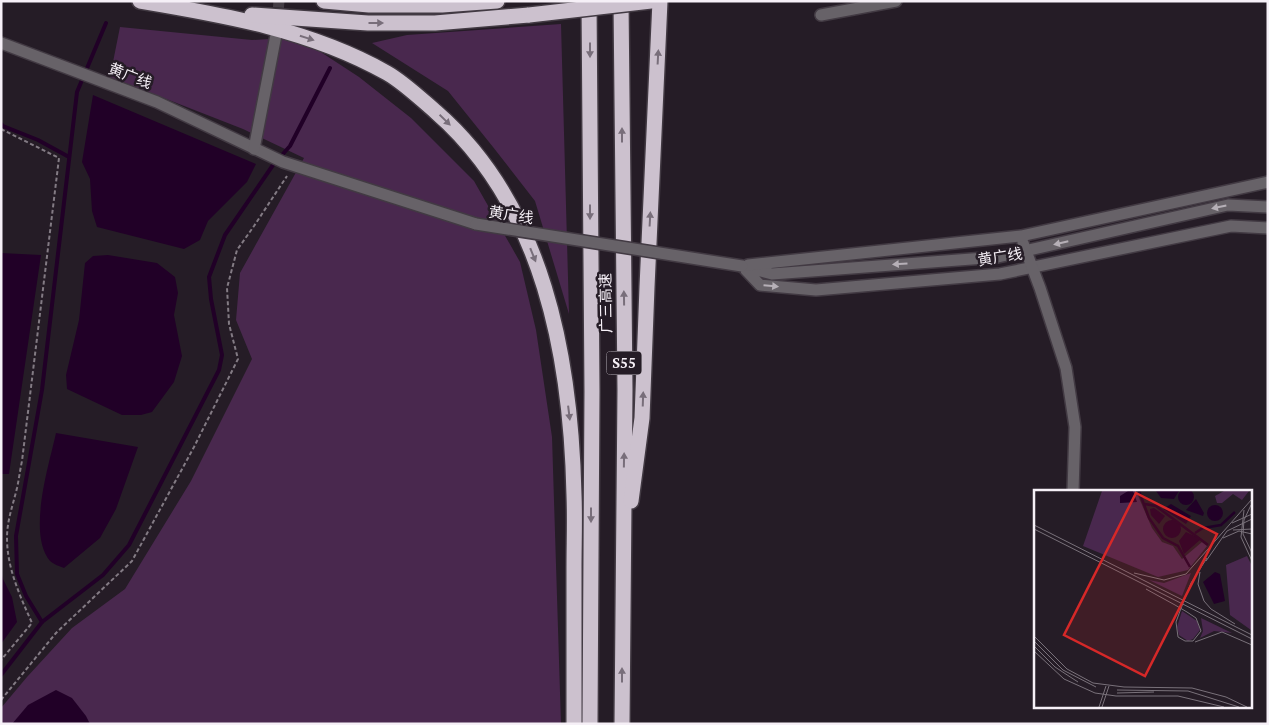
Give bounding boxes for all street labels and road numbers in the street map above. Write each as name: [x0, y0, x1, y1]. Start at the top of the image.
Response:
street label: 黄广线: [106, 58, 155, 92]
street label: 黄广线: [487, 201, 535, 227]
street label: 黄广线: [976, 243, 1024, 269]
street label: 广三高速: [594, 273, 616, 333]
road number: S55: [606, 352, 642, 374]

